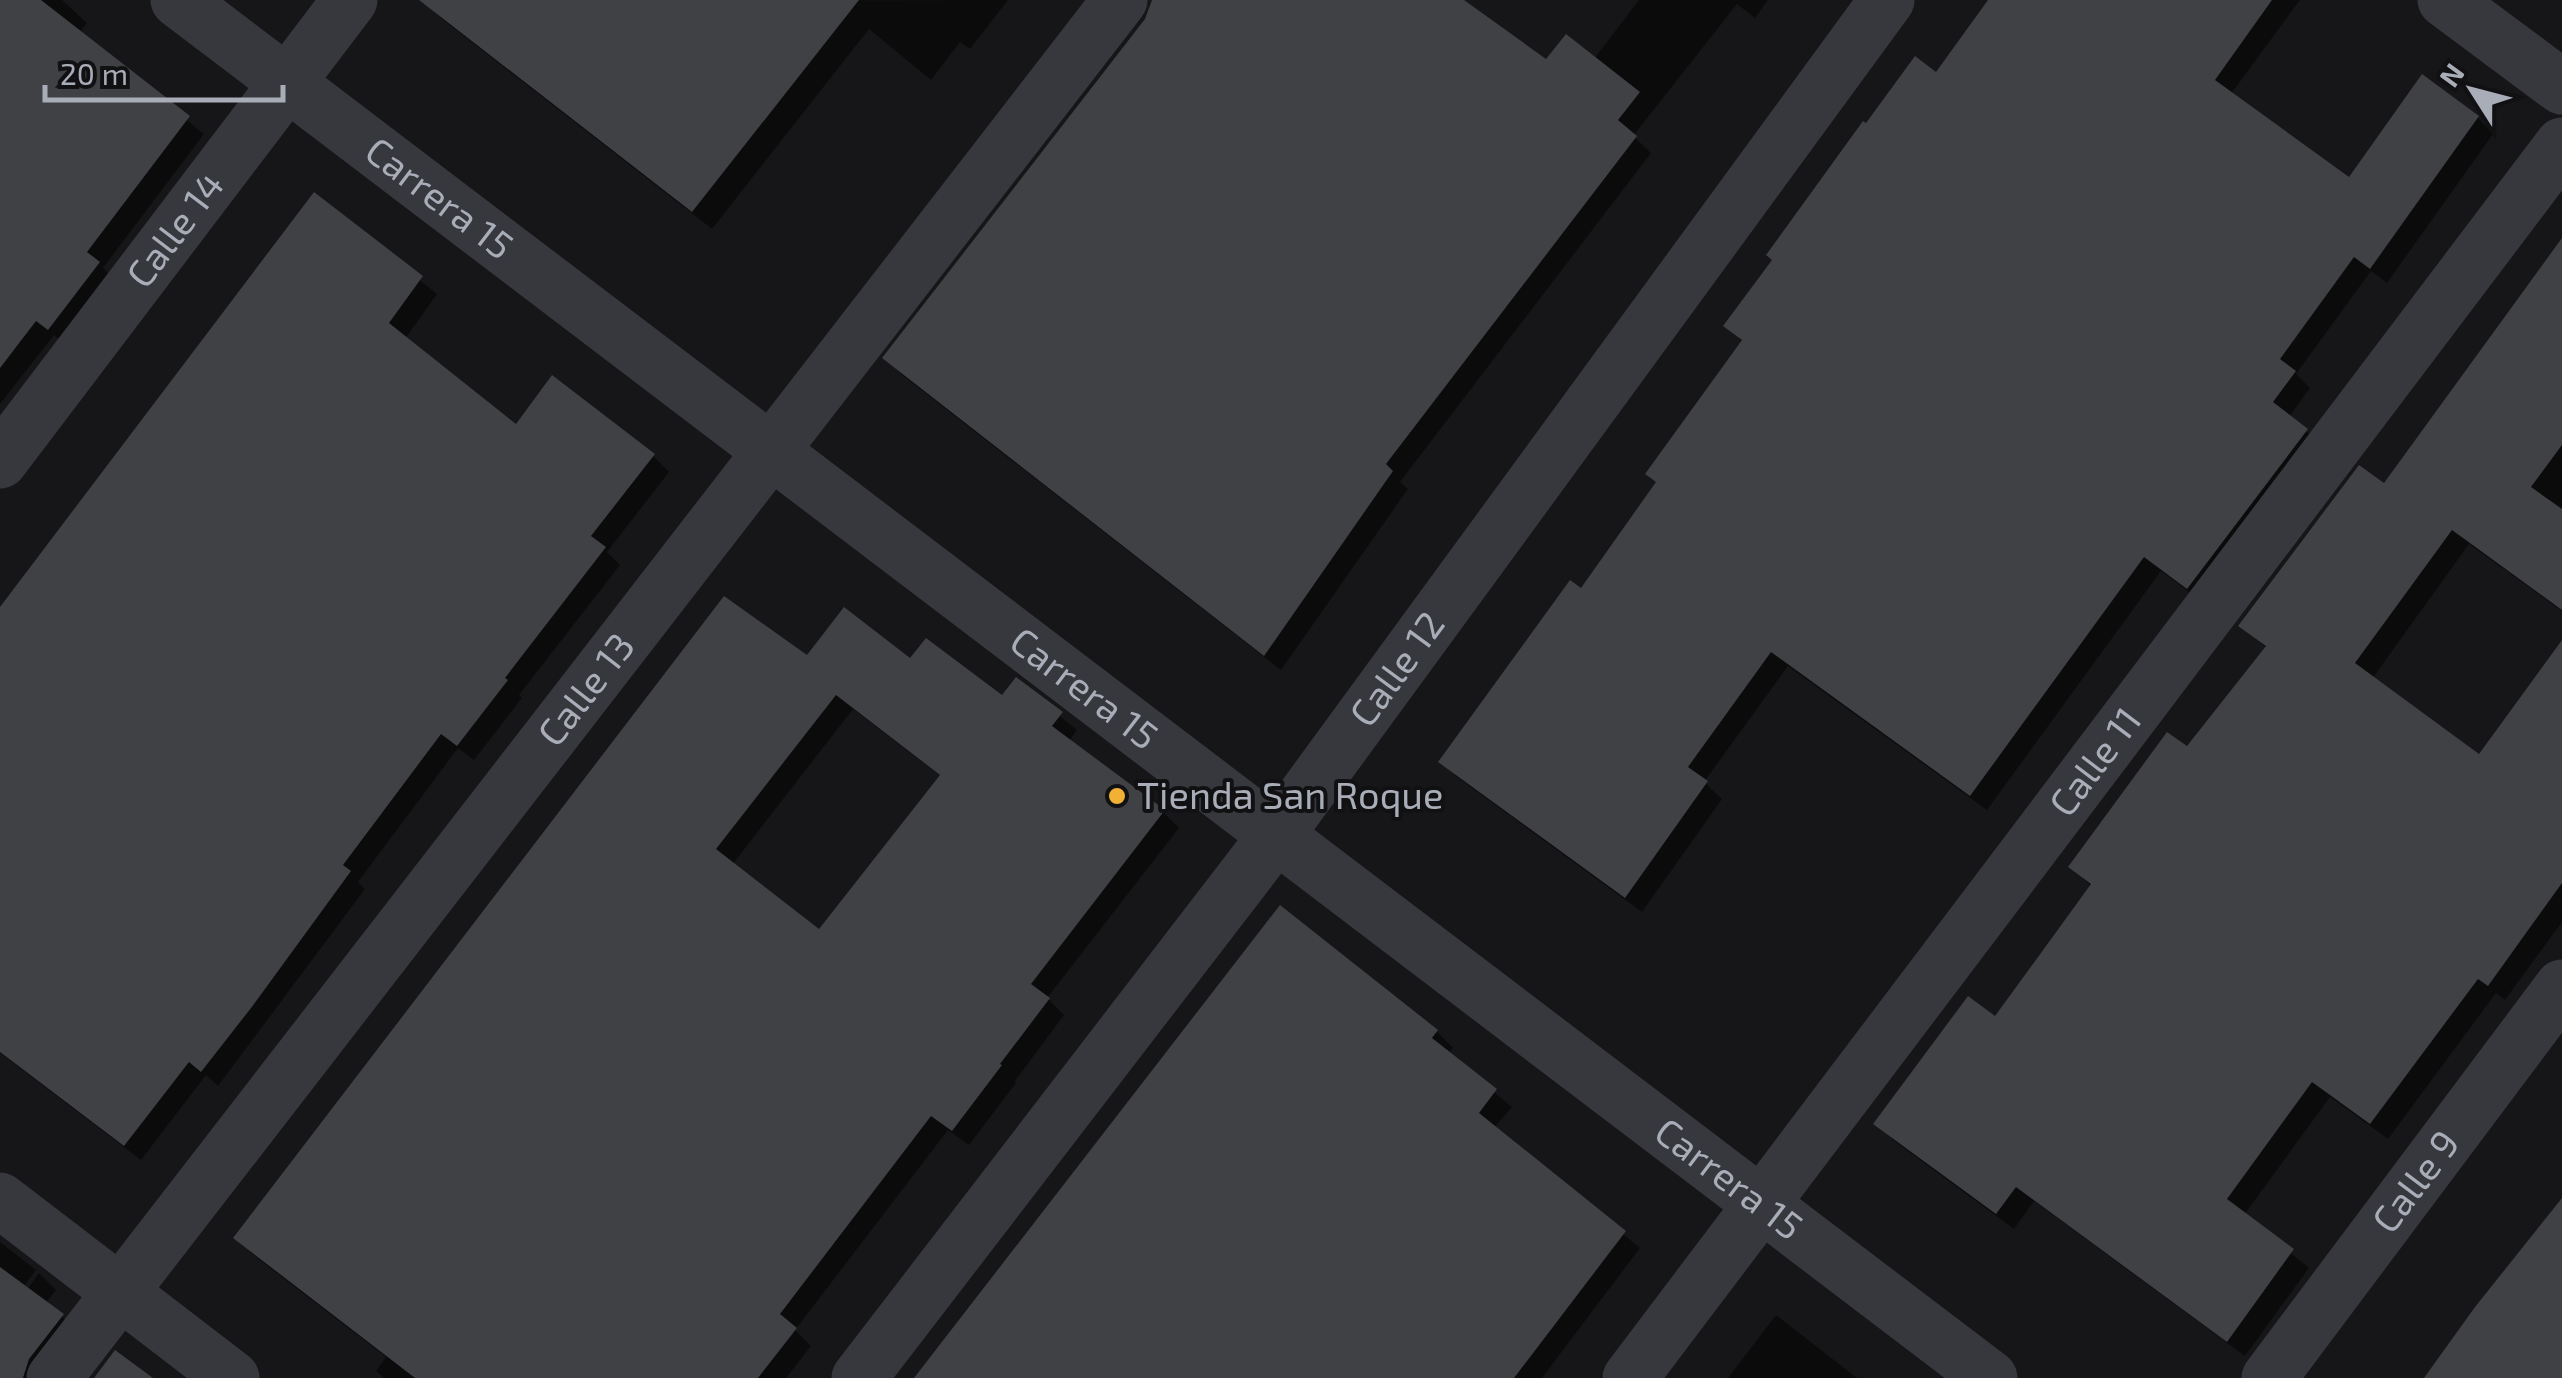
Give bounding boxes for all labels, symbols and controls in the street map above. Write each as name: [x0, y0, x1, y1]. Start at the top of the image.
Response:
scale bar: [45, 40, 282, 102]
north arrow: [2422, 40, 2522, 140]
text: 20 m: [60, 55, 128, 91]
text: N: [2431, 57, 2471, 93]
street label: Carrera 15: [357, 126, 523, 268]
street label: Calle 14: [115, 162, 232, 296]
street label: Calle 12: [1339, 602, 1453, 734]
street label: Carrera 15: [1002, 617, 1168, 758]
street label: Calle 13: [527, 623, 643, 754]
street label: Calle 11: [2038, 697, 2150, 824]
place label: Tienda San Roque: [1137, 771, 1443, 817]
marker: Tienda San Roque: [1106, 785, 1128, 807]
street label: Carrera 15: [1647, 1107, 1813, 1248]
street label: Calle 9: [2361, 1121, 2467, 1241]

